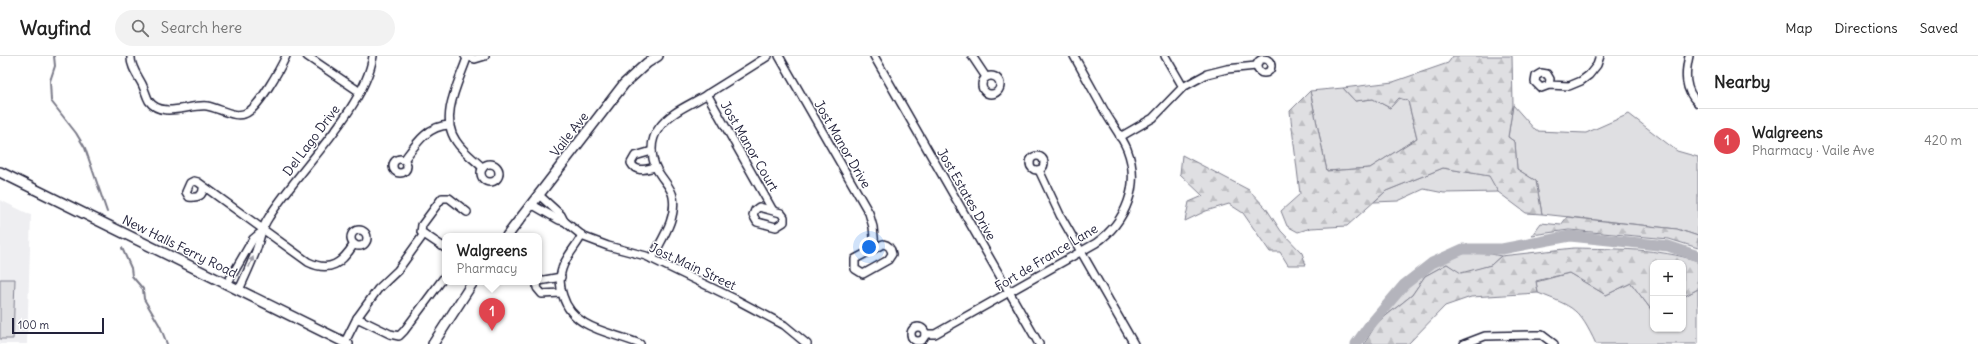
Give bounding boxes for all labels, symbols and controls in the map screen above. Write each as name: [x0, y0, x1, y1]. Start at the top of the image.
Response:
search box: [115, 10, 395, 46]
text: Wayfind: [20, 16, 91, 40]
icon: search: [129, 17, 151, 39]
text: Search here: [161, 18, 242, 37]
text: Map: [1785, 19, 1812, 37]
text: Directions: [1834, 19, 1898, 37]
text: Saved: [1920, 19, 1958, 37]
text: Nearby: [1714, 71, 1770, 93]
street label: Jost Manor Drive: [810, 97, 875, 191]
street label: Jost Manor Court: [717, 98, 783, 195]
street label: Del Lago Drive: [279, 101, 344, 179]
street label: Vaile Ave: [547, 108, 592, 160]
text: Walgreens: [1752, 123, 1823, 142]
text: 1: [1724, 132, 1730, 149]
text: 420 m: [1924, 132, 1962, 149]
text: Pharmacy · Vaile Ave: [1752, 142, 1874, 159]
street label: Jost Estates Drive: [933, 145, 1000, 243]
street label: New Halls Ferry Road: [119, 211, 240, 282]
street label: Fort de France Lane: [992, 220, 1101, 295]
popup: [442, 233, 542, 285]
your location: [859, 237, 879, 257]
street label: Jost Main Street: [647, 239, 739, 294]
text: Walgreens: [457, 241, 527, 260]
one-way arrow: [249, 256, 255, 268]
text: Pharmacy: [457, 260, 517, 277]
map controls: [1650, 260, 1686, 332]
button: +: [1650, 260, 1686, 296]
button: −: [1650, 296, 1686, 332]
pin: 1: [479, 298, 505, 331]
scale bar: [12, 316, 104, 335]
text: 100 m: [18, 318, 49, 332]

